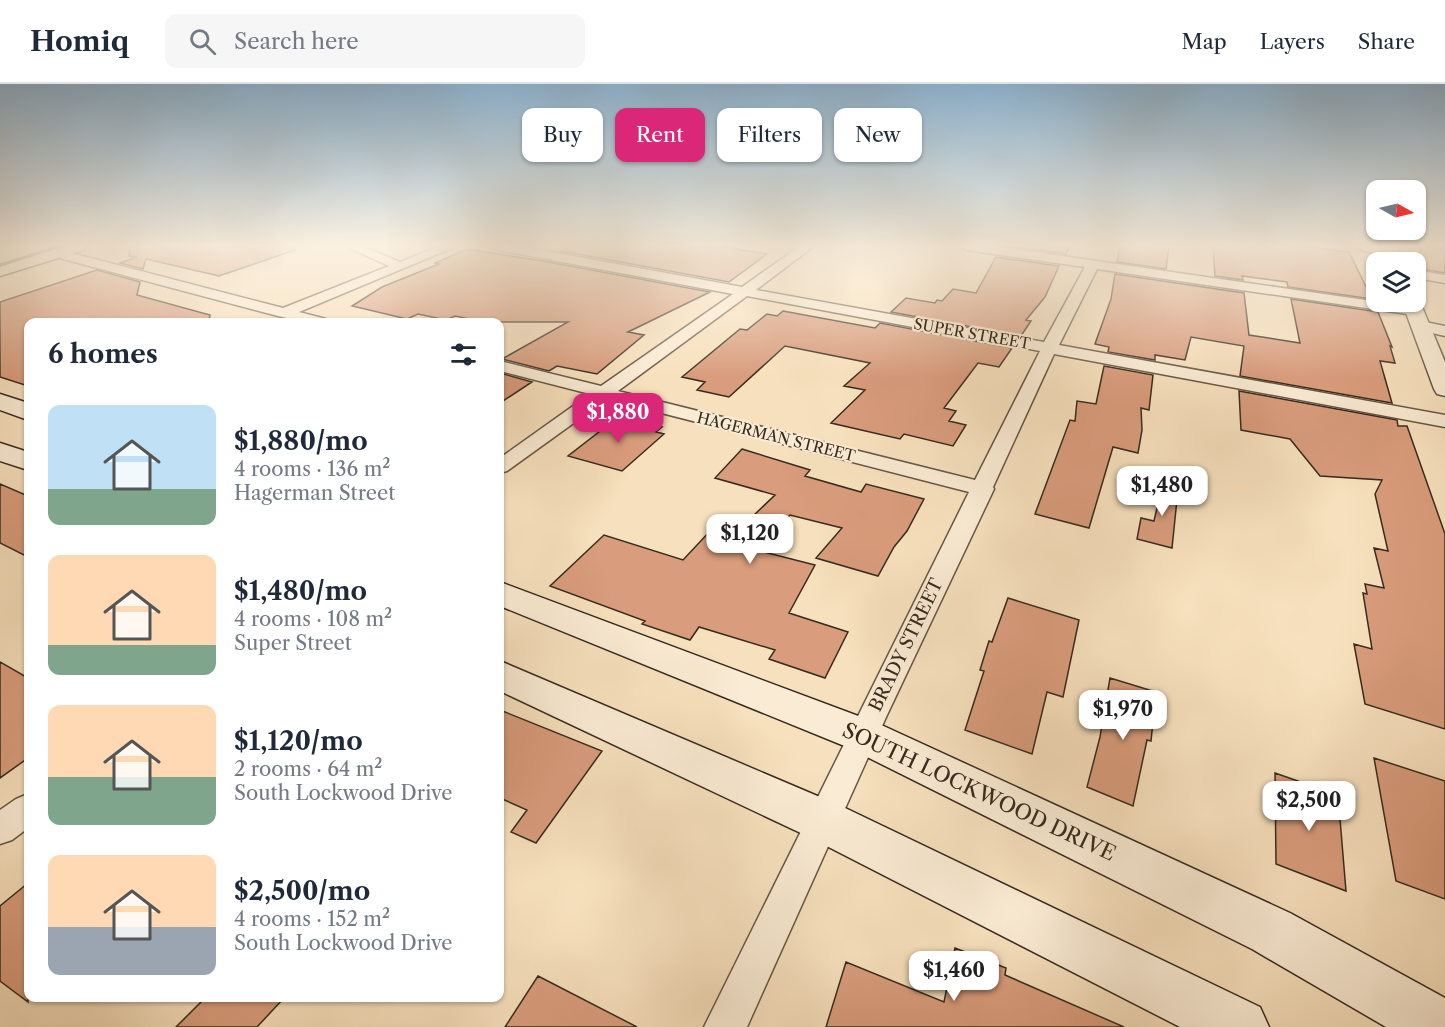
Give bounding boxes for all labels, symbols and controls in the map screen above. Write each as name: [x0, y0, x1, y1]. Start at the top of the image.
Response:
search box: [165, 14, 585, 68]
text: Homiq: [30, 24, 129, 58]
icon: search: [186, 25, 219, 58]
text: Search here: [234, 28, 359, 55]
text: Map: [1182, 29, 1227, 54]
text: Layers: [1260, 29, 1325, 54]
text: Share: [1358, 29, 1415, 54]
chip: Buy: [522, 108, 603, 162]
chip: Rent: [615, 108, 705, 162]
chip: Filters: [717, 108, 822, 162]
chip: New: [834, 108, 922, 162]
north arrow: [1366, 180, 1426, 240]
map controls: [1366, 180, 1426, 312]
button: layers: [1366, 252, 1426, 312]
street label: SUPER STREET: [912, 314, 1033, 353]
text: 6 homes: [48, 338, 158, 370]
icon: filters: [447, 338, 480, 371]
pin: $1,880: [569, 393, 667, 444]
text: $1,880: [586, 400, 650, 424]
street label: HAGERMAN STREET: [695, 408, 858, 466]
text: $1,880/mo: [234, 425, 368, 457]
icon: home: [96, 429, 168, 501]
text: 4 rooms · 136 m²: [234, 457, 390, 481]
pin: $1,480: [1113, 466, 1211, 517]
text: $1,480: [1131, 473, 1193, 497]
text: Hagerman Street: [234, 481, 395, 505]
pin: $1,120: [701, 514, 799, 565]
text: $1,120: [720, 521, 780, 545]
street label: BRADY STREET: [864, 574, 948, 715]
text: $1,480/mo: [234, 575, 367, 607]
icon: home: [96, 579, 168, 651]
text: 4 rooms · 108 m²: [234, 607, 392, 631]
text: Super Street: [234, 631, 352, 655]
pin: $1,970: [1074, 690, 1172, 741]
text: $1,970: [1093, 697, 1153, 721]
street label: SOUTH LOCKWOOD DRIVE: [839, 717, 1120, 866]
text: $1,120/mo: [234, 725, 363, 757]
icon: home: [96, 729, 168, 801]
text: 2 rooms · 64 m²: [234, 757, 383, 781]
text: South Lockwood Drive: [234, 781, 452, 805]
pin: $2,500: [1260, 781, 1358, 832]
text: $2,500: [1277, 788, 1342, 812]
text: $2,500/mo: [234, 875, 370, 907]
icon: home: [96, 879, 168, 951]
text: 4 rooms · 152 m²: [234, 907, 390, 931]
text: South Lockwood Drive: [234, 931, 452, 955]
pin: $1,460: [905, 951, 1003, 1002]
text: $1,460: [923, 958, 985, 982]

